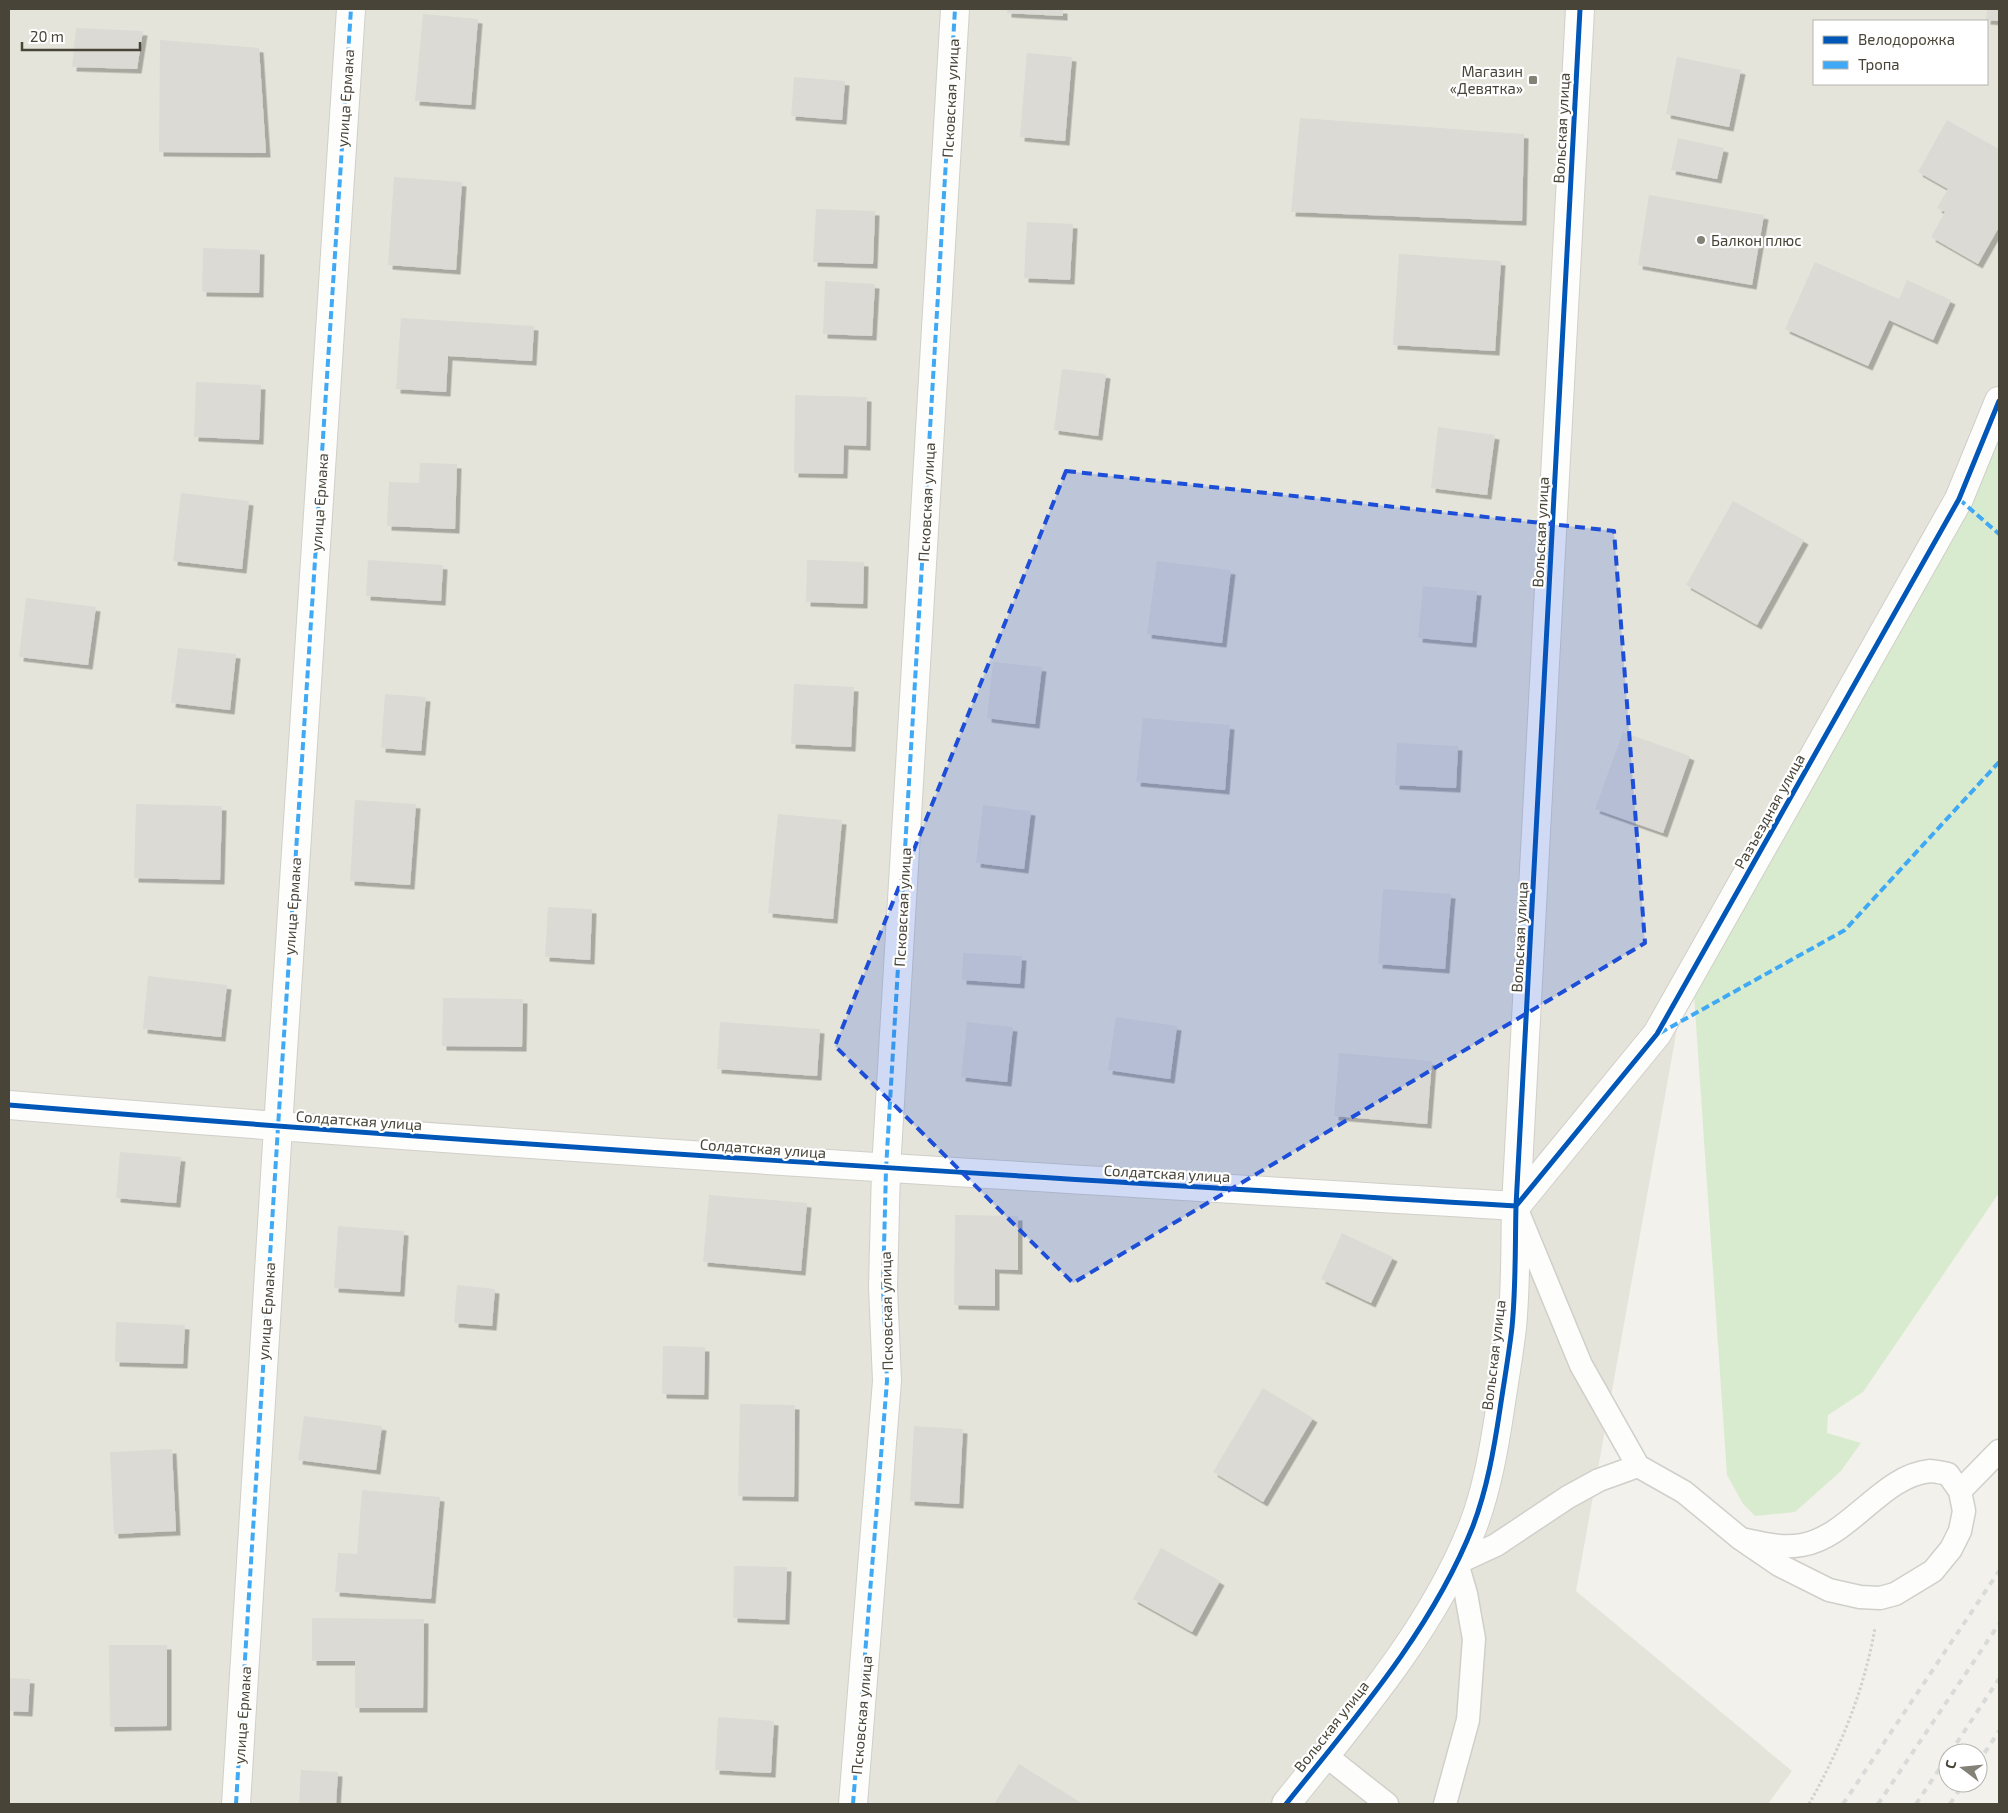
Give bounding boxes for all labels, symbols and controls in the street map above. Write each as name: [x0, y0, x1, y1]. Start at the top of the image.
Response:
scale bar: [22, 20, 140, 52]
legend: [1813, 20, 1988, 85]
text: 20 m: [30, 27, 64, 45]
text: Велодорожка: [1858, 30, 1955, 48]
street label: Псковская улица: [938, 38, 963, 158]
street label: улица Ермака: [333, 48, 358, 148]
text: Тропа: [1858, 55, 1900, 73]
place label: Магазин «Девятка»: [1450, 62, 1523, 97]
street label: Вольская улица: [1549, 72, 1574, 184]
marker: Магазин «Девятка»: [1527, 74, 1539, 86]
place label: Балкон плюс: [1711, 231, 1802, 249]
marker: Балкон плюс: [1695, 234, 1707, 246]
street label: Псковская улица: [914, 442, 939, 562]
street label: улица Ермака: [307, 452, 332, 552]
street label: Вольская улица: [1528, 476, 1553, 588]
street label: Разъездная улица: [1730, 750, 1809, 872]
street label: Псковская улица: [890, 847, 915, 967]
street label: улица Ермака: [280, 856, 305, 956]
street label: Вольская улица: [1507, 881, 1532, 993]
street label: Солдатская улица: [295, 1107, 423, 1134]
street label: Солдатская улица: [699, 1135, 827, 1162]
street label: Солдатская улица: [1103, 1161, 1231, 1186]
street label: Псковская улица: [876, 1251, 897, 1371]
street label: улица Ермака: [254, 1261, 279, 1361]
street label: Вольская улица: [1477, 1299, 1510, 1411]
street label: Псковская улица: [847, 1655, 876, 1775]
street label: улица Ермака: [230, 1665, 255, 1765]
street label: Вольская улица: [1290, 1677, 1373, 1776]
north arrow: [1938, 1743, 1988, 1793]
text: С: [1941, 1758, 1959, 1771]

